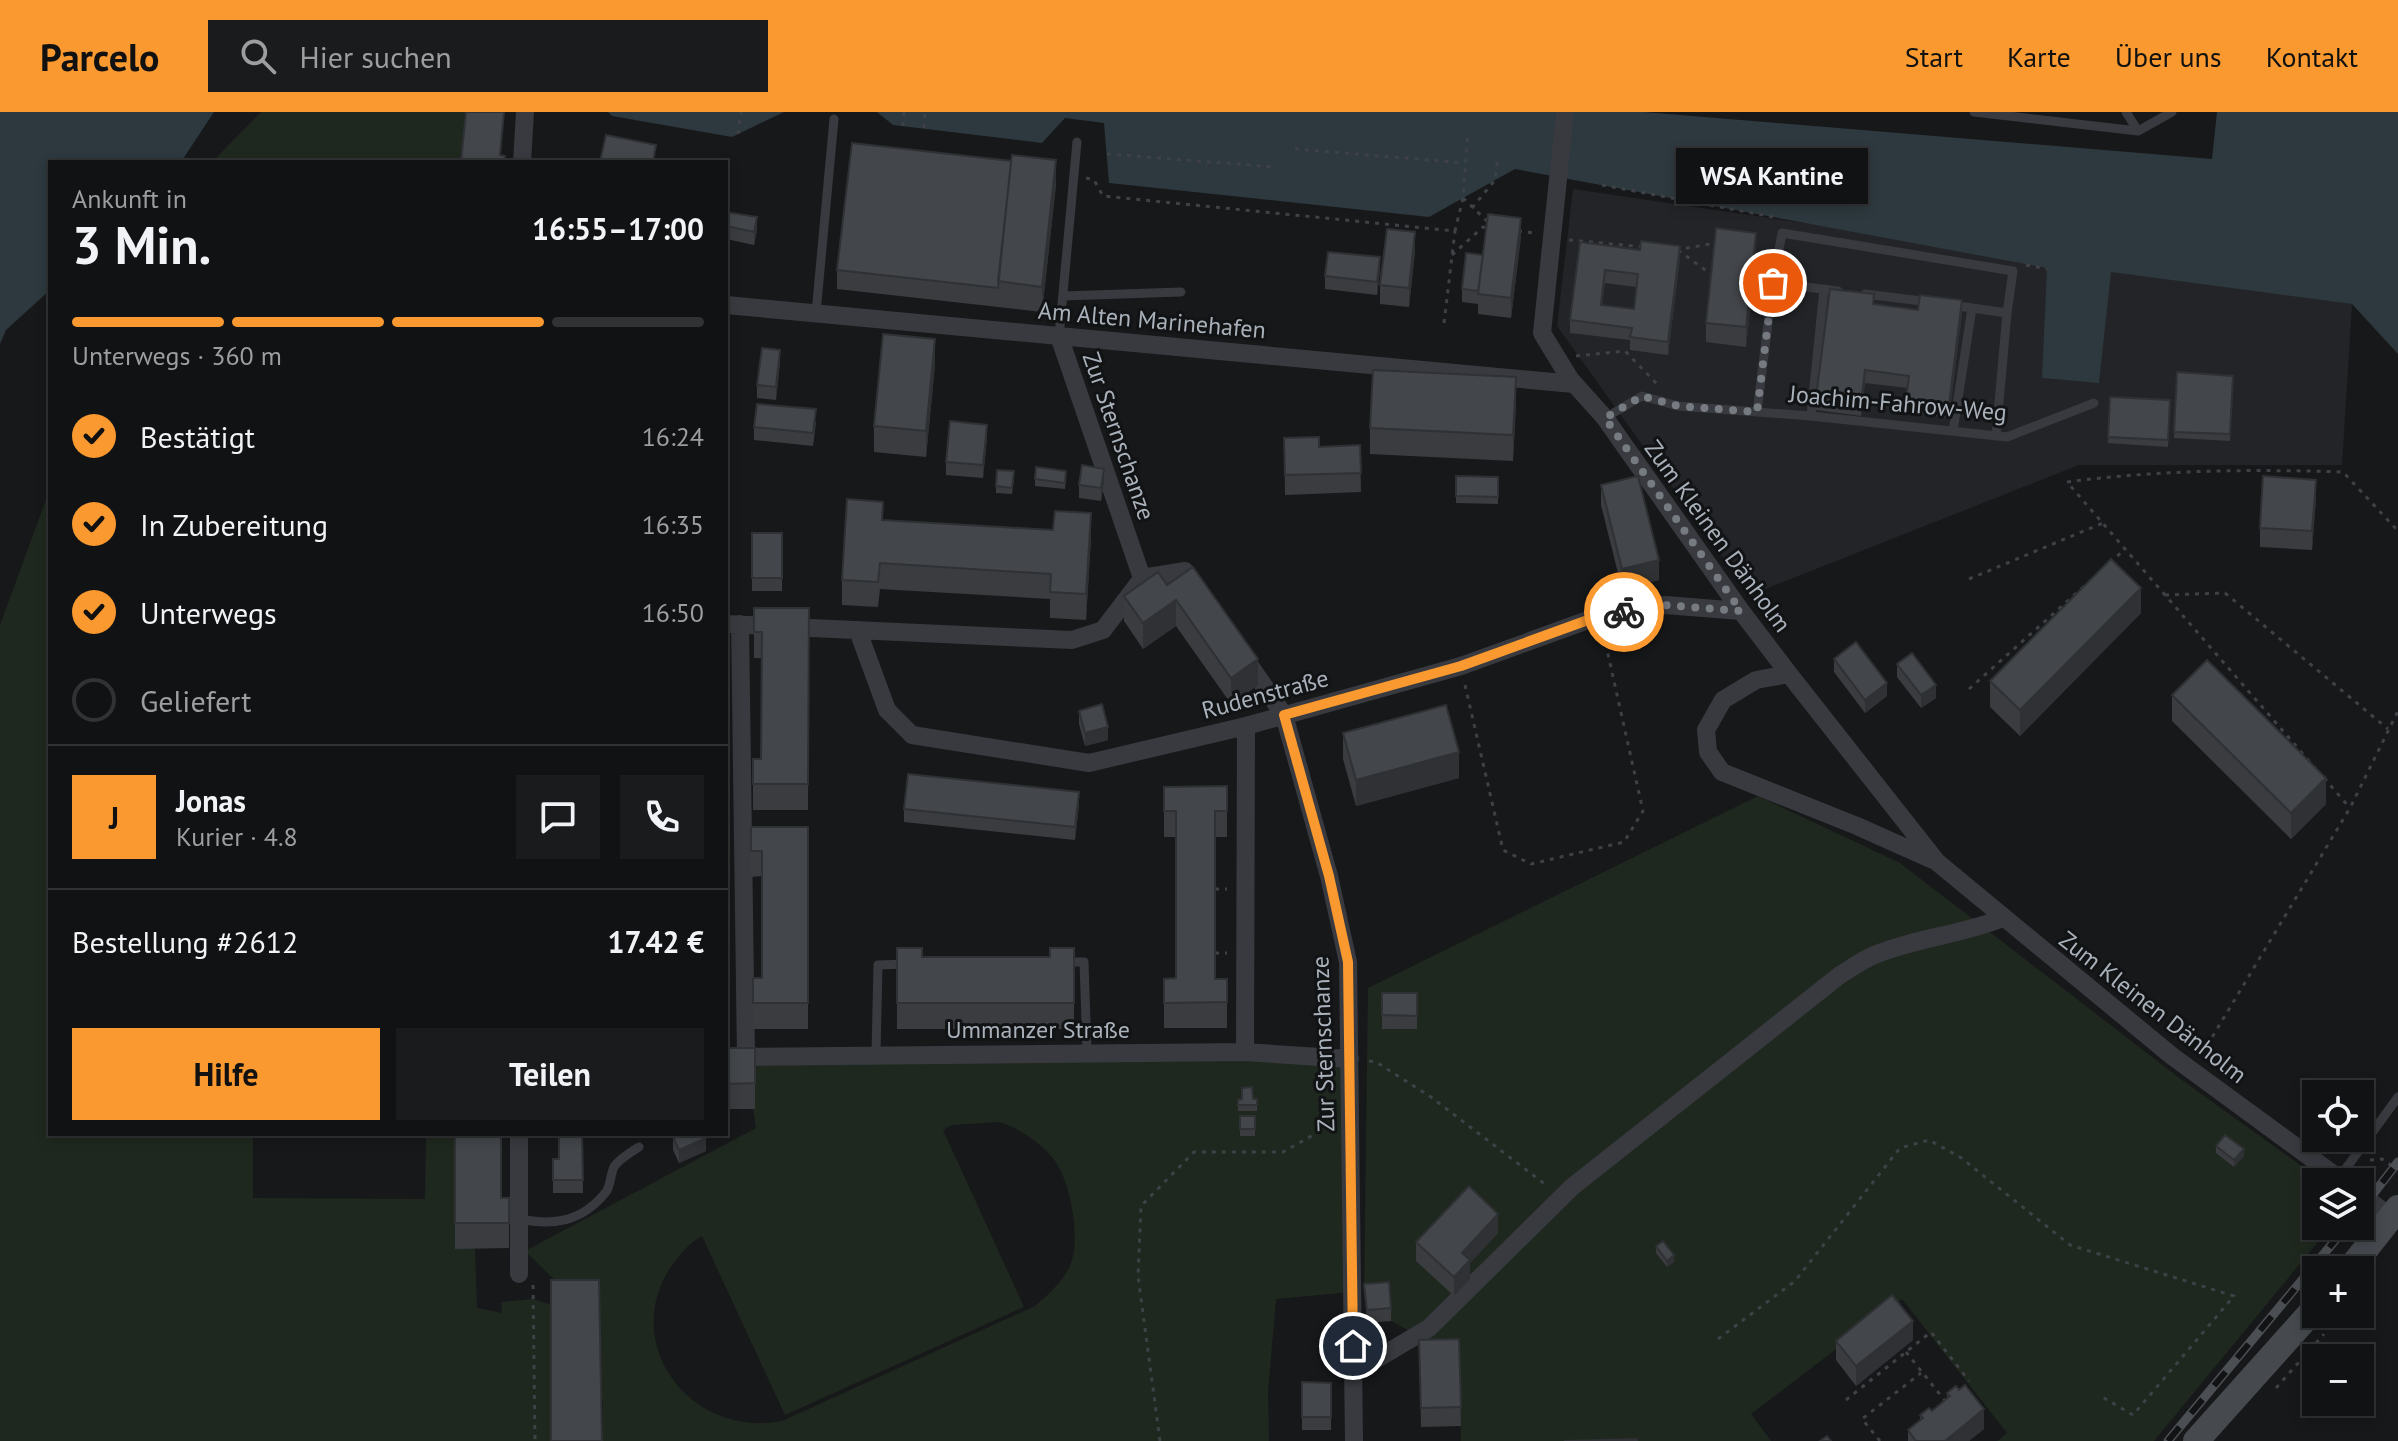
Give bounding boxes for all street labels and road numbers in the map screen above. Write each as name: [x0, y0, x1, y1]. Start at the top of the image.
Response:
street label: Am Alten Marinehafen: [1037, 295, 1267, 345]
street label: Zur Sternschanze: [1076, 348, 1162, 524]
street label: Joachim-Fahrow-Weg: [1787, 378, 2008, 428]
street label: Zum Kleinen Dänholm: [1638, 434, 1798, 638]
street label: Rudenstraße: [1198, 662, 1332, 726]
street label: Zum Kleinen Dänholm: [2053, 924, 2253, 1090]
street label: Zur Sternschanze: [1304, 956, 1342, 1132]
street label: Ummanzer Straße: [946, 1014, 1130, 1045]

